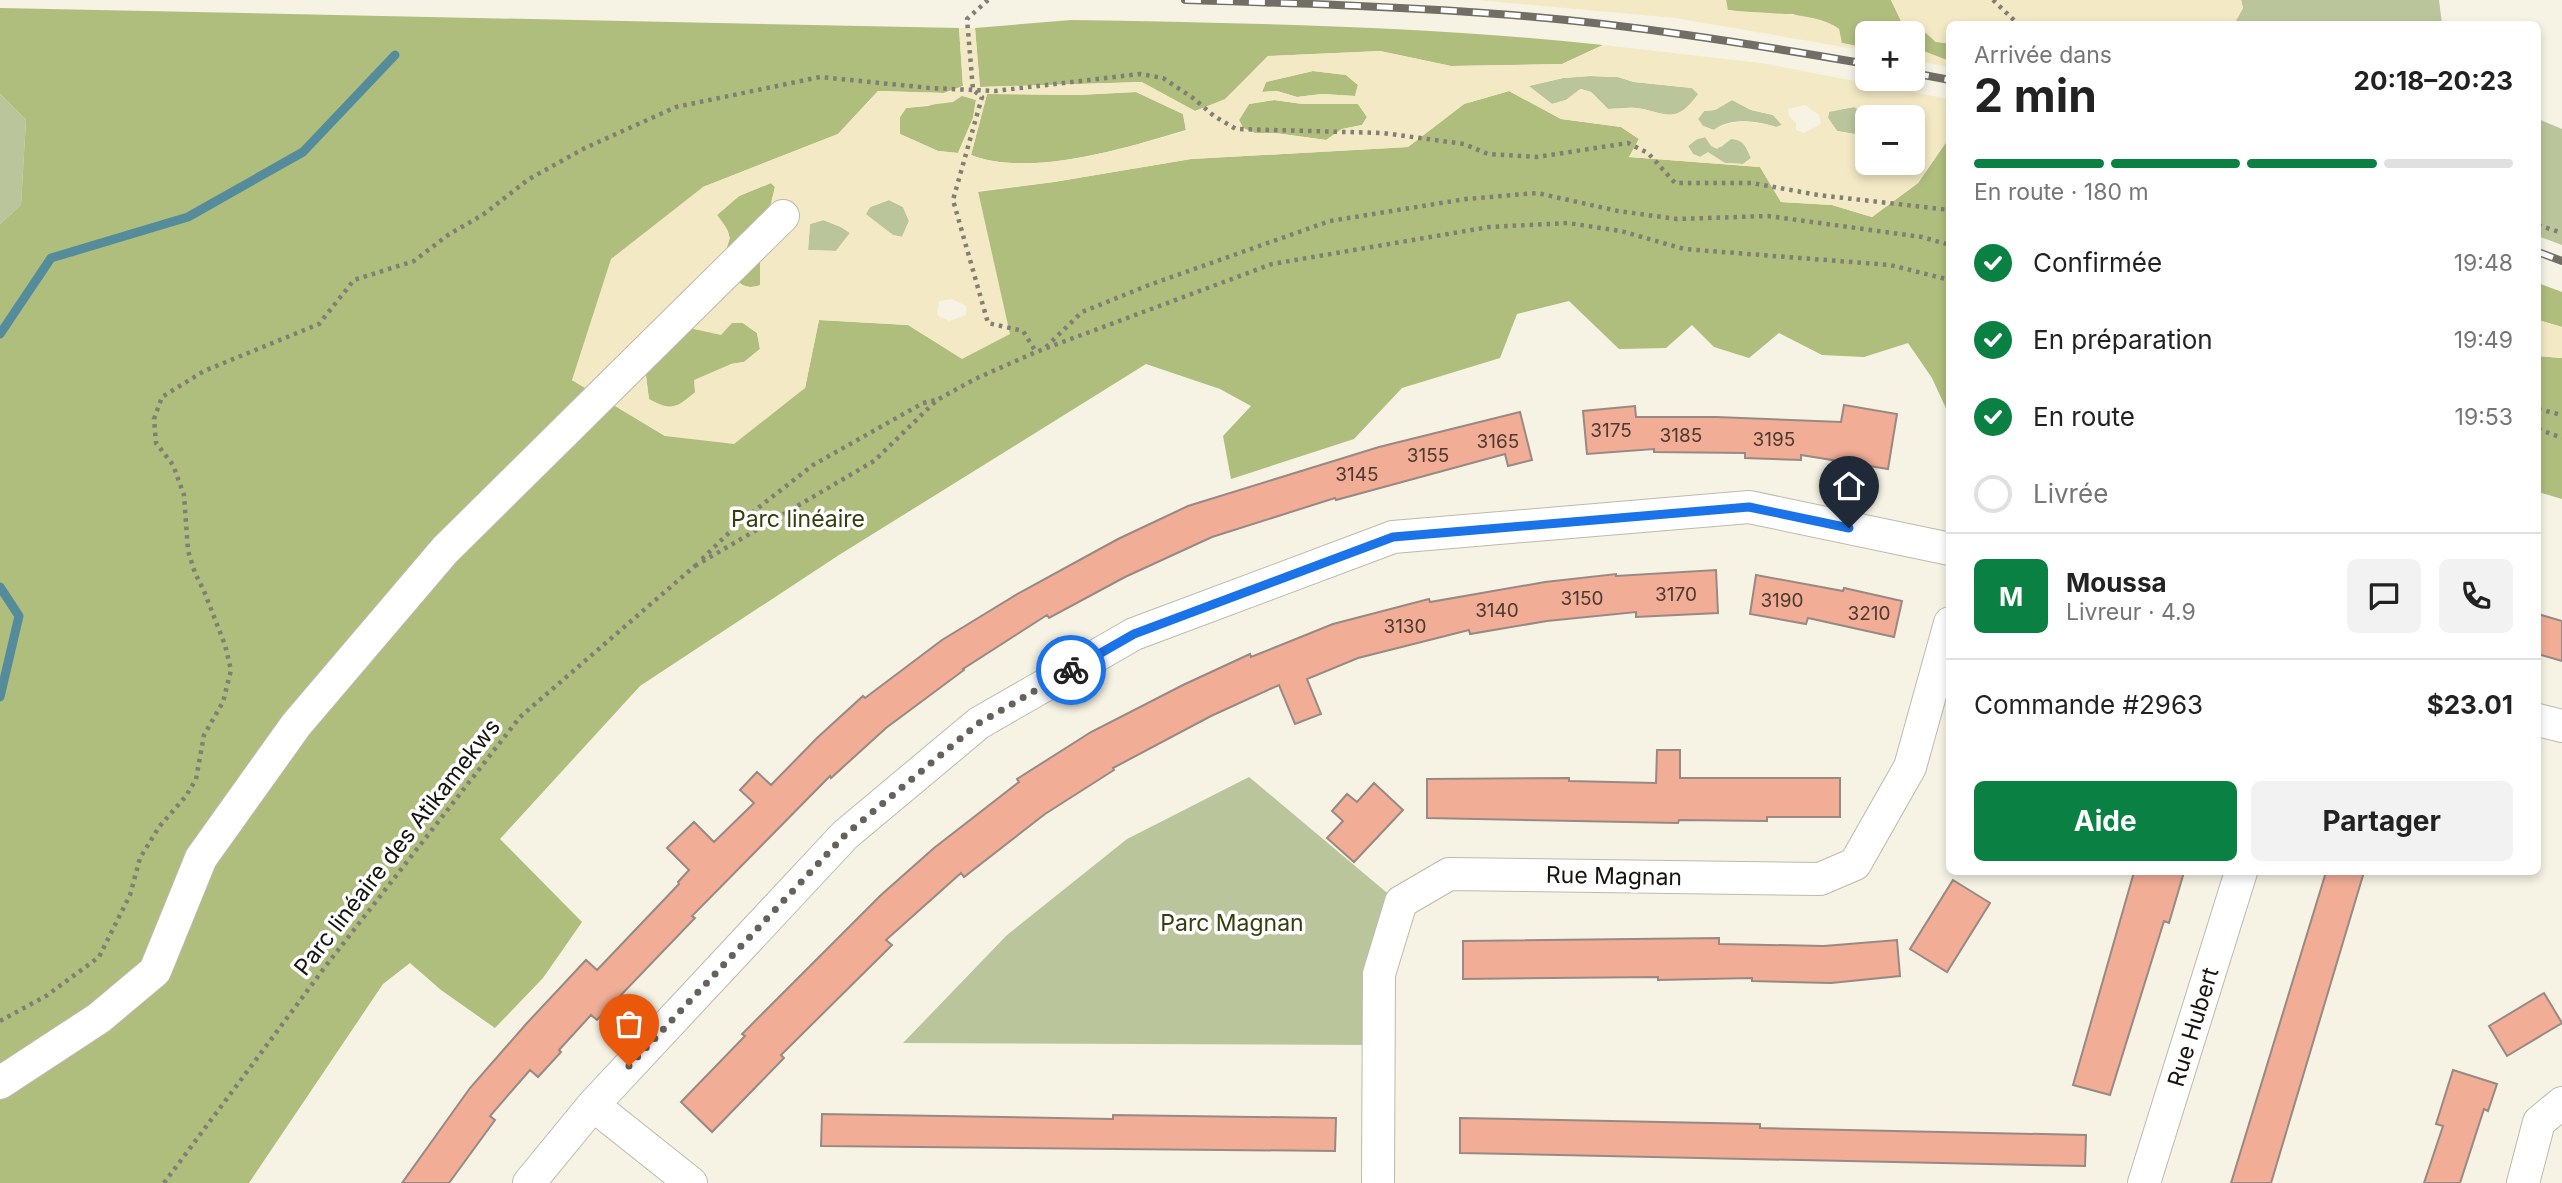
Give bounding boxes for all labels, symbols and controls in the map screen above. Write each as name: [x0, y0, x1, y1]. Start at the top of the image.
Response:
map controls: [1855, 21, 1925, 175]
button: +: [1855, 21, 1925, 91]
text: Arrivée dans: [1974, 41, 2112, 69]
text: 20:18–20:23: [2354, 65, 2513, 96]
text: 2 min: [1974, 67, 2097, 123]
button: −: [1855, 105, 1925, 175]
text: En route · 180 m: [1974, 178, 2149, 206]
icon: check: [1974, 244, 2012, 282]
text: Confirmée: [2033, 247, 2162, 278]
text: 19:48: [2454, 249, 2513, 277]
icon: check: [1974, 321, 2012, 359]
text: En préparation: [2033, 324, 2213, 355]
text: 19:49: [2454, 326, 2513, 354]
icon: check: [1974, 398, 2012, 436]
text: En route: [2033, 401, 2135, 432]
text: 19:53: [2455, 403, 2513, 431]
house number: 3175: [1590, 419, 1632, 442]
house number: 3185: [1660, 424, 1702, 447]
house number: 3195: [1753, 428, 1795, 451]
house number: 3165: [1477, 430, 1519, 453]
house number: 3155: [1407, 444, 1449, 467]
pin: [1819, 456, 1879, 528]
house number: 3145: [1335, 463, 1379, 486]
icon: home: [1830, 467, 1868, 505]
text: Livrée: [2033, 478, 2108, 509]
park label: Parc linéaire: [731, 505, 865, 533]
button: chat: [2347, 559, 2421, 633]
button: phone: [2439, 559, 2513, 633]
text: Moussa: [2066, 567, 2167, 598]
text: M: [1999, 581, 2023, 612]
house number: 3170: [1655, 583, 1697, 606]
house number: 3150: [1560, 587, 1604, 610]
house number: 3190: [1760, 589, 1804, 612]
text: Livreur · 4.9: [2066, 598, 2196, 626]
house number: 3140: [1475, 599, 1519, 622]
house number: 3210: [1847, 602, 1891, 625]
house number: 3130: [1383, 615, 1427, 638]
courier: [1036, 635, 1106, 705]
icon: bike: [1052, 651, 1090, 689]
text: Commande #2963: [1974, 689, 2203, 720]
text: $23.01: [2427, 689, 2513, 720]
street label: Parc linéaire des Atikamekws: [288, 713, 506, 981]
button: Aide: [1974, 781, 2237, 861]
button: Partager: [2251, 781, 2513, 861]
street label: Rue Magnan: [1546, 861, 1682, 891]
park label: Parc Magnan: [1160, 909, 1304, 937]
street label: Rue Hubert: [2162, 964, 2225, 1090]
pin: [599, 994, 659, 1066]
icon: bag: [610, 1005, 648, 1043]

